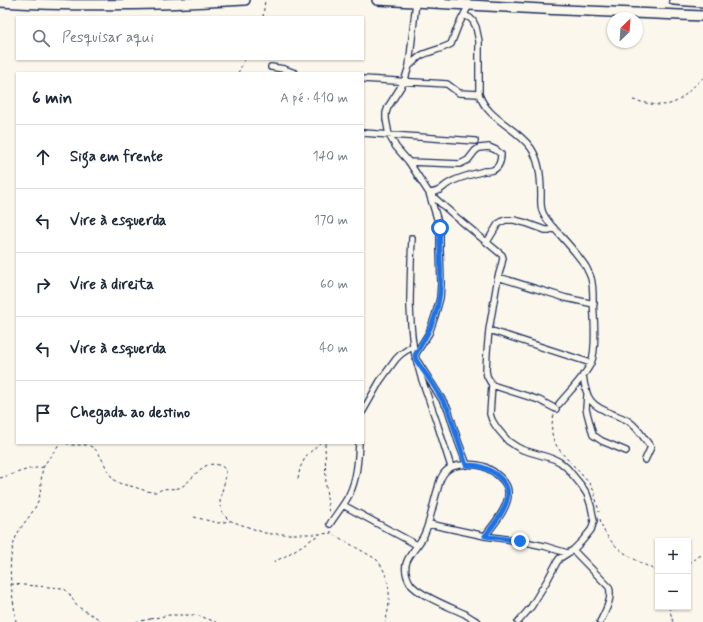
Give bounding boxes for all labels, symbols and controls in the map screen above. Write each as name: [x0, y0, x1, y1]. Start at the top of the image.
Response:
north arrow: [607, 12, 643, 48]
search box: [16, 16, 364, 60]
icon: search: [30, 27, 52, 49]
text: Pesquisar aqui: [62, 28, 154, 48]
text: 6 min: [32, 87, 72, 109]
text: A pé · 410 m: [280, 90, 348, 107]
icon: ahead: [32, 146, 54, 168]
text: Siga em frente: [70, 147, 163, 167]
text: 140 m: [313, 148, 348, 165]
icon: left: [32, 210, 54, 232]
text: Vire à esquerda: [70, 211, 166, 231]
text: 170 m: [314, 212, 348, 229]
route start: [431, 219, 449, 237]
icon: right: [32, 274, 54, 296]
text: Vire à direita: [70, 275, 154, 295]
text: 60 m: [320, 276, 348, 293]
icon: left: [32, 338, 54, 360]
text: Vire à esquerda: [70, 339, 166, 359]
text: 40 m: [319, 340, 348, 357]
icon: arrive: [32, 402, 54, 424]
text: Chegada ao destino: [70, 403, 190, 423]
route end: [511, 532, 529, 550]
map controls: [655, 538, 691, 610]
button: +: [655, 538, 691, 574]
button: −: [655, 574, 691, 610]

